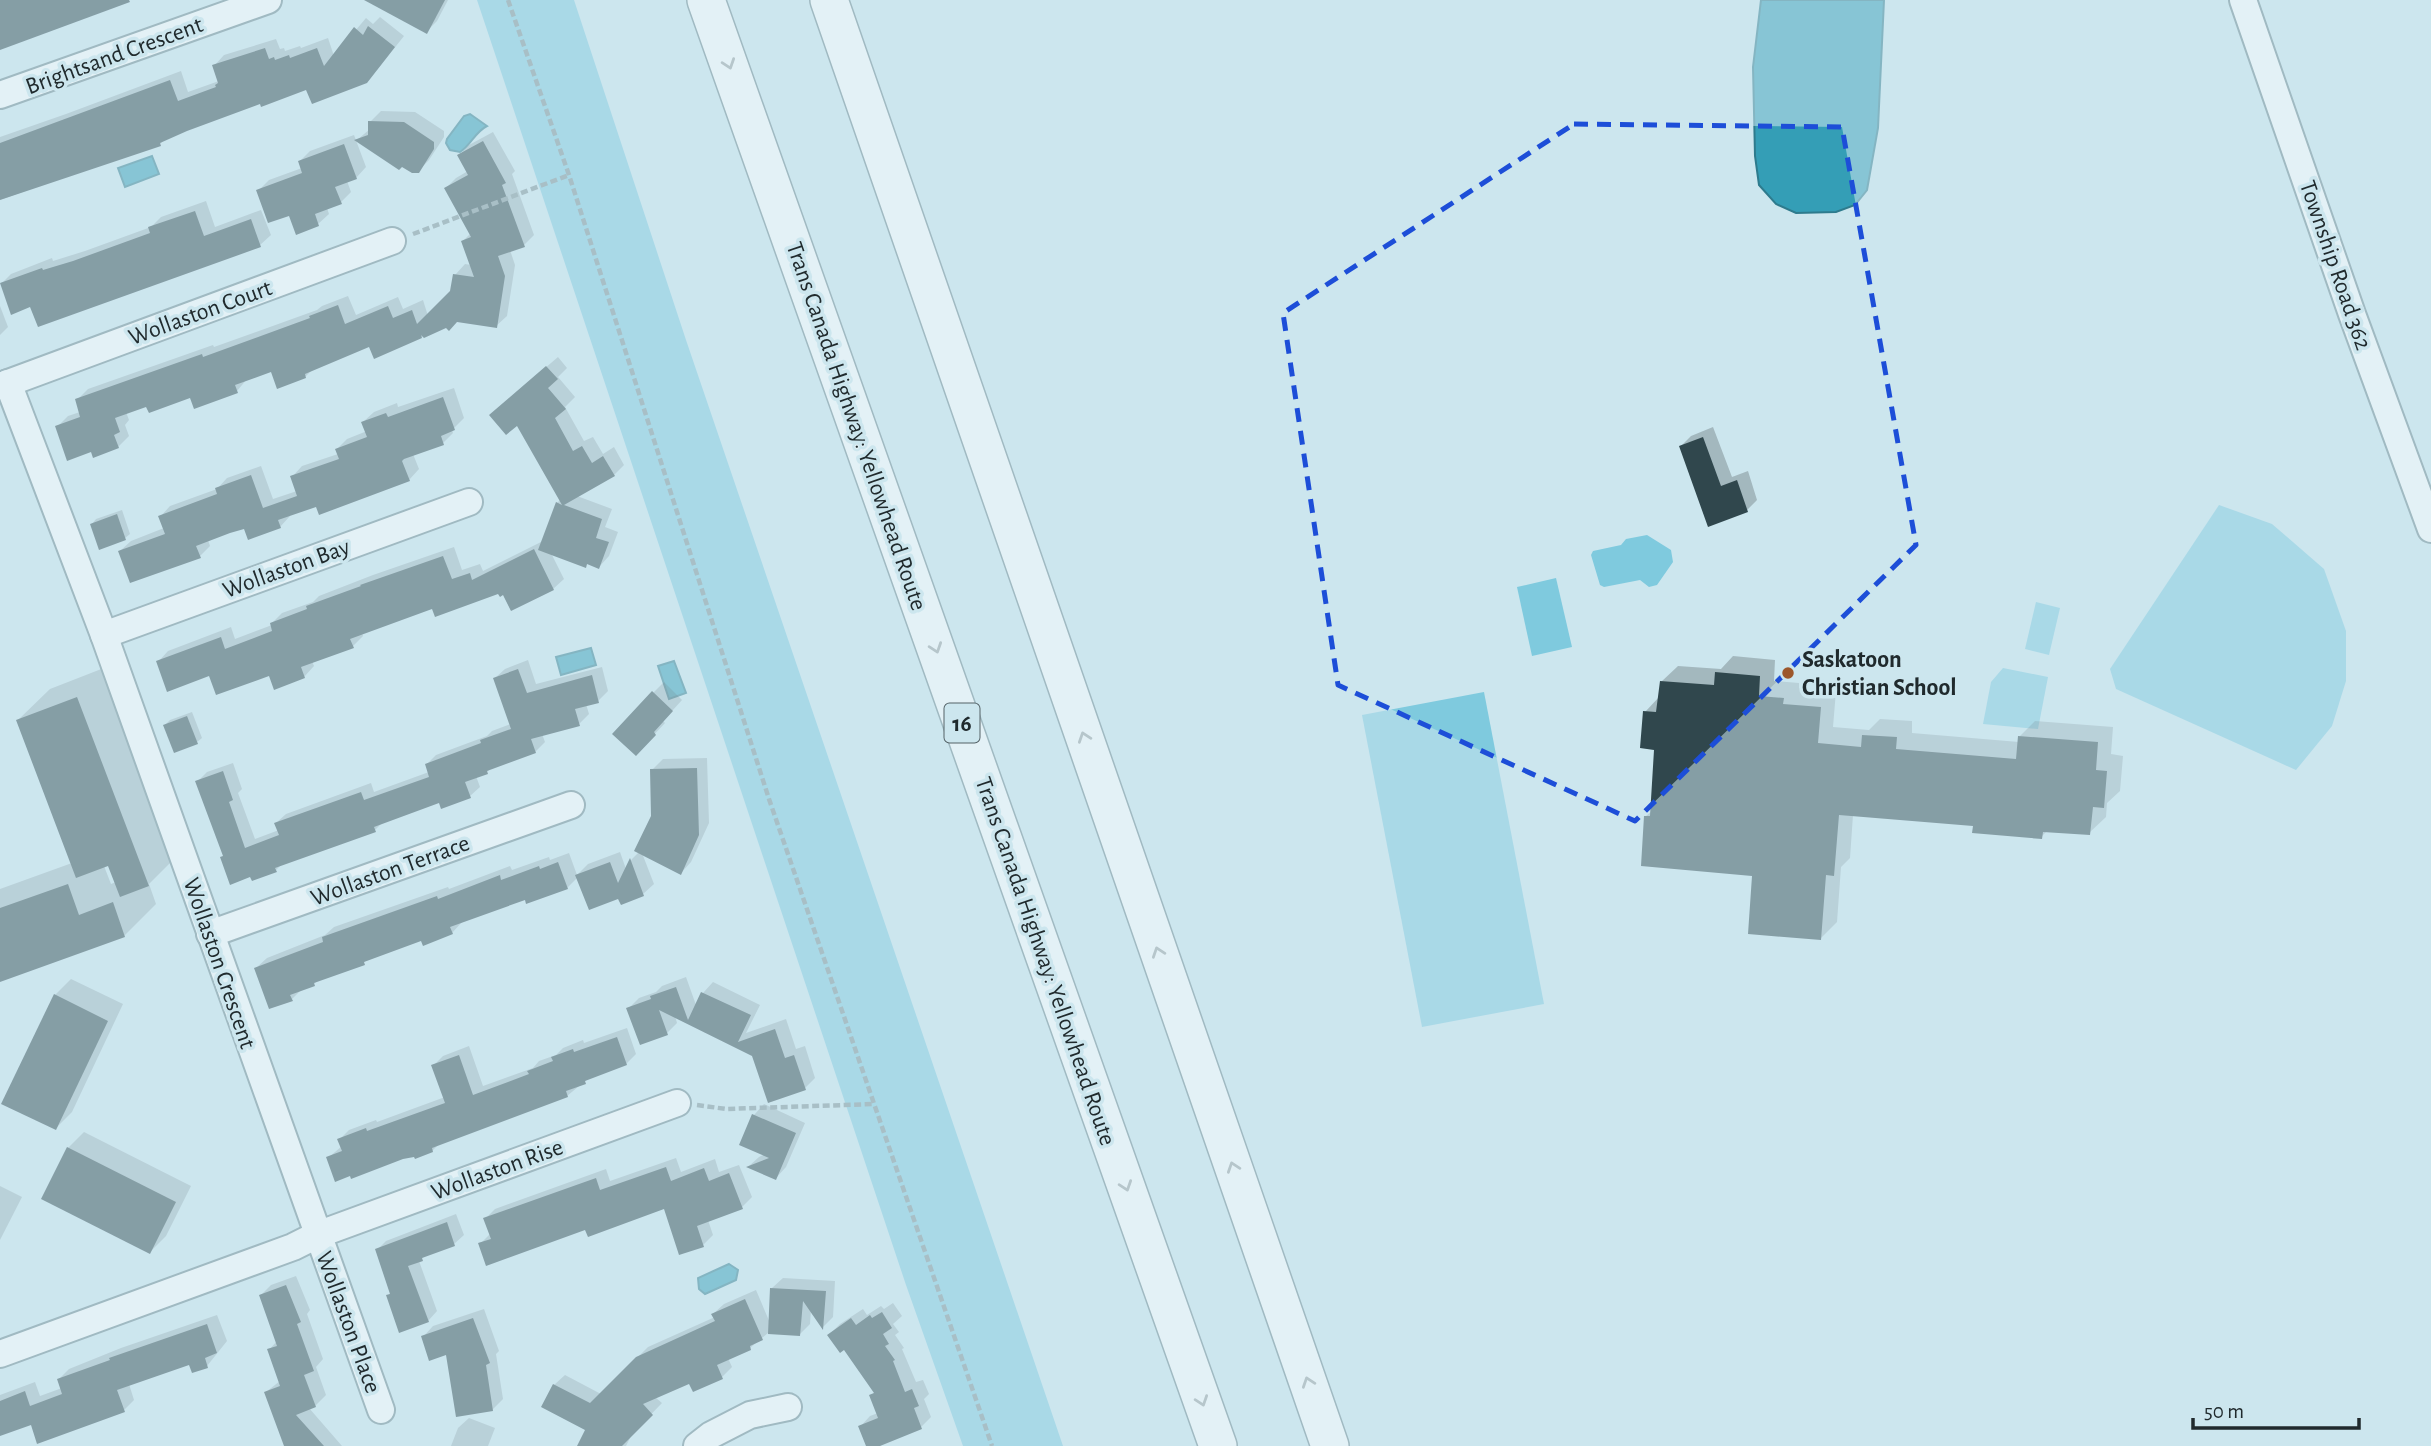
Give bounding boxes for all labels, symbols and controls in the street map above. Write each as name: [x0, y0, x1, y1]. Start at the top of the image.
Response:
street label: Brightsand Crescent: [23, 13, 206, 99]
one-way arrow: [721, 58, 735, 70]
street label: Township Road 362: [2295, 178, 2375, 353]
street label: Trans Canada Highway: Yellowhead Route: [782, 239, 931, 614]
street label: Wollaston Court: [126, 276, 275, 350]
street label: Wollaston Bay: [220, 535, 353, 603]
one-way arrow: [928, 642, 942, 654]
place label: Saskatoon Christian School: [1802, 648, 1957, 700]
marker: Saskatoon Christian School: [1780, 665, 1796, 681]
road number: 16: [944, 704, 979, 743]
one-way arrow: [1078, 731, 1092, 743]
street label: Trans Canada Highway: Yellowhead Route: [971, 774, 1120, 1149]
street label: Wollaston Terrace: [308, 831, 473, 911]
street label: Wollaston Crescent: [179, 875, 260, 1052]
one-way arrow: [1152, 946, 1166, 958]
street label: Wollaston Rise: [428, 1135, 566, 1205]
one-way arrow: [1227, 1161, 1241, 1173]
one-way arrow: [1118, 1180, 1132, 1192]
street label: Wollaston Place: [311, 1248, 385, 1396]
one-way arrow: [1302, 1376, 1316, 1388]
scale bar: [2193, 1386, 2359, 1430]
one-way arrow: [1194, 1394, 1208, 1406]
text: 50 m: [2204, 1401, 2244, 1422]

